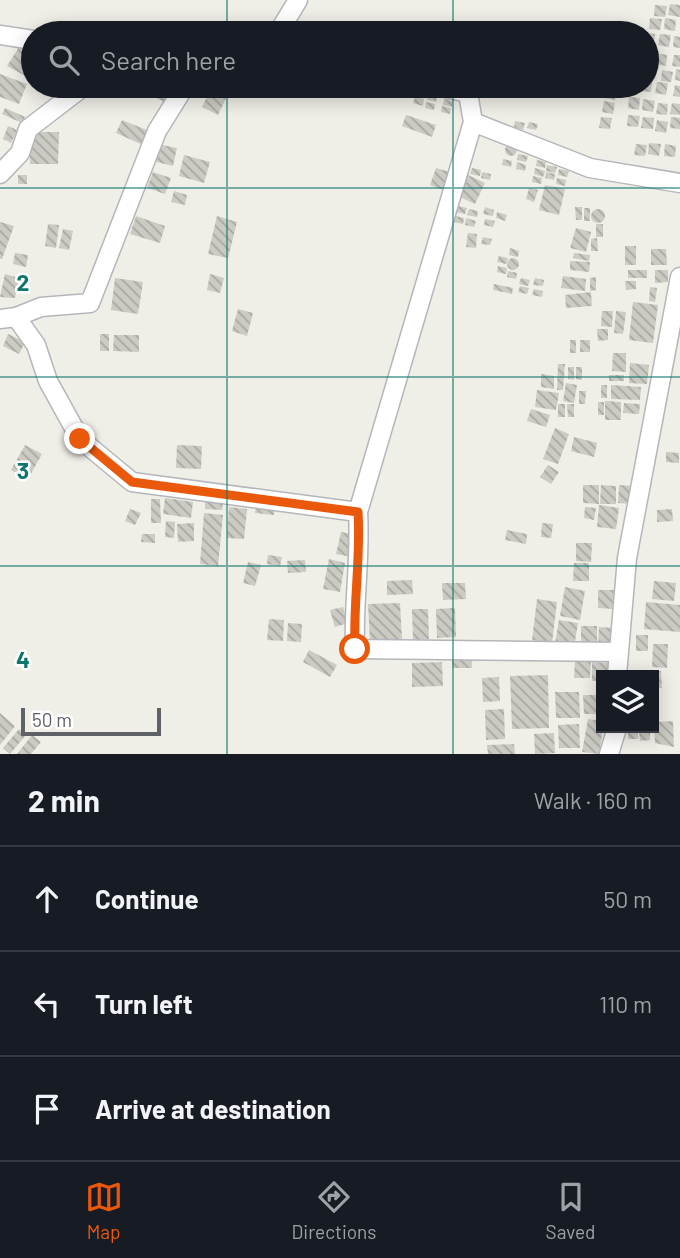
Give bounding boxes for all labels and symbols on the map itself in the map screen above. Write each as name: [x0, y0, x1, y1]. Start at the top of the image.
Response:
text: 2: [17, 268, 29, 296]
route end: [64, 423, 95, 454]
text: 3: [17, 456, 29, 484]
route start: [339, 633, 370, 664]
text: 4: [16, 645, 30, 673]
scale bar: [21, 705, 161, 737]

